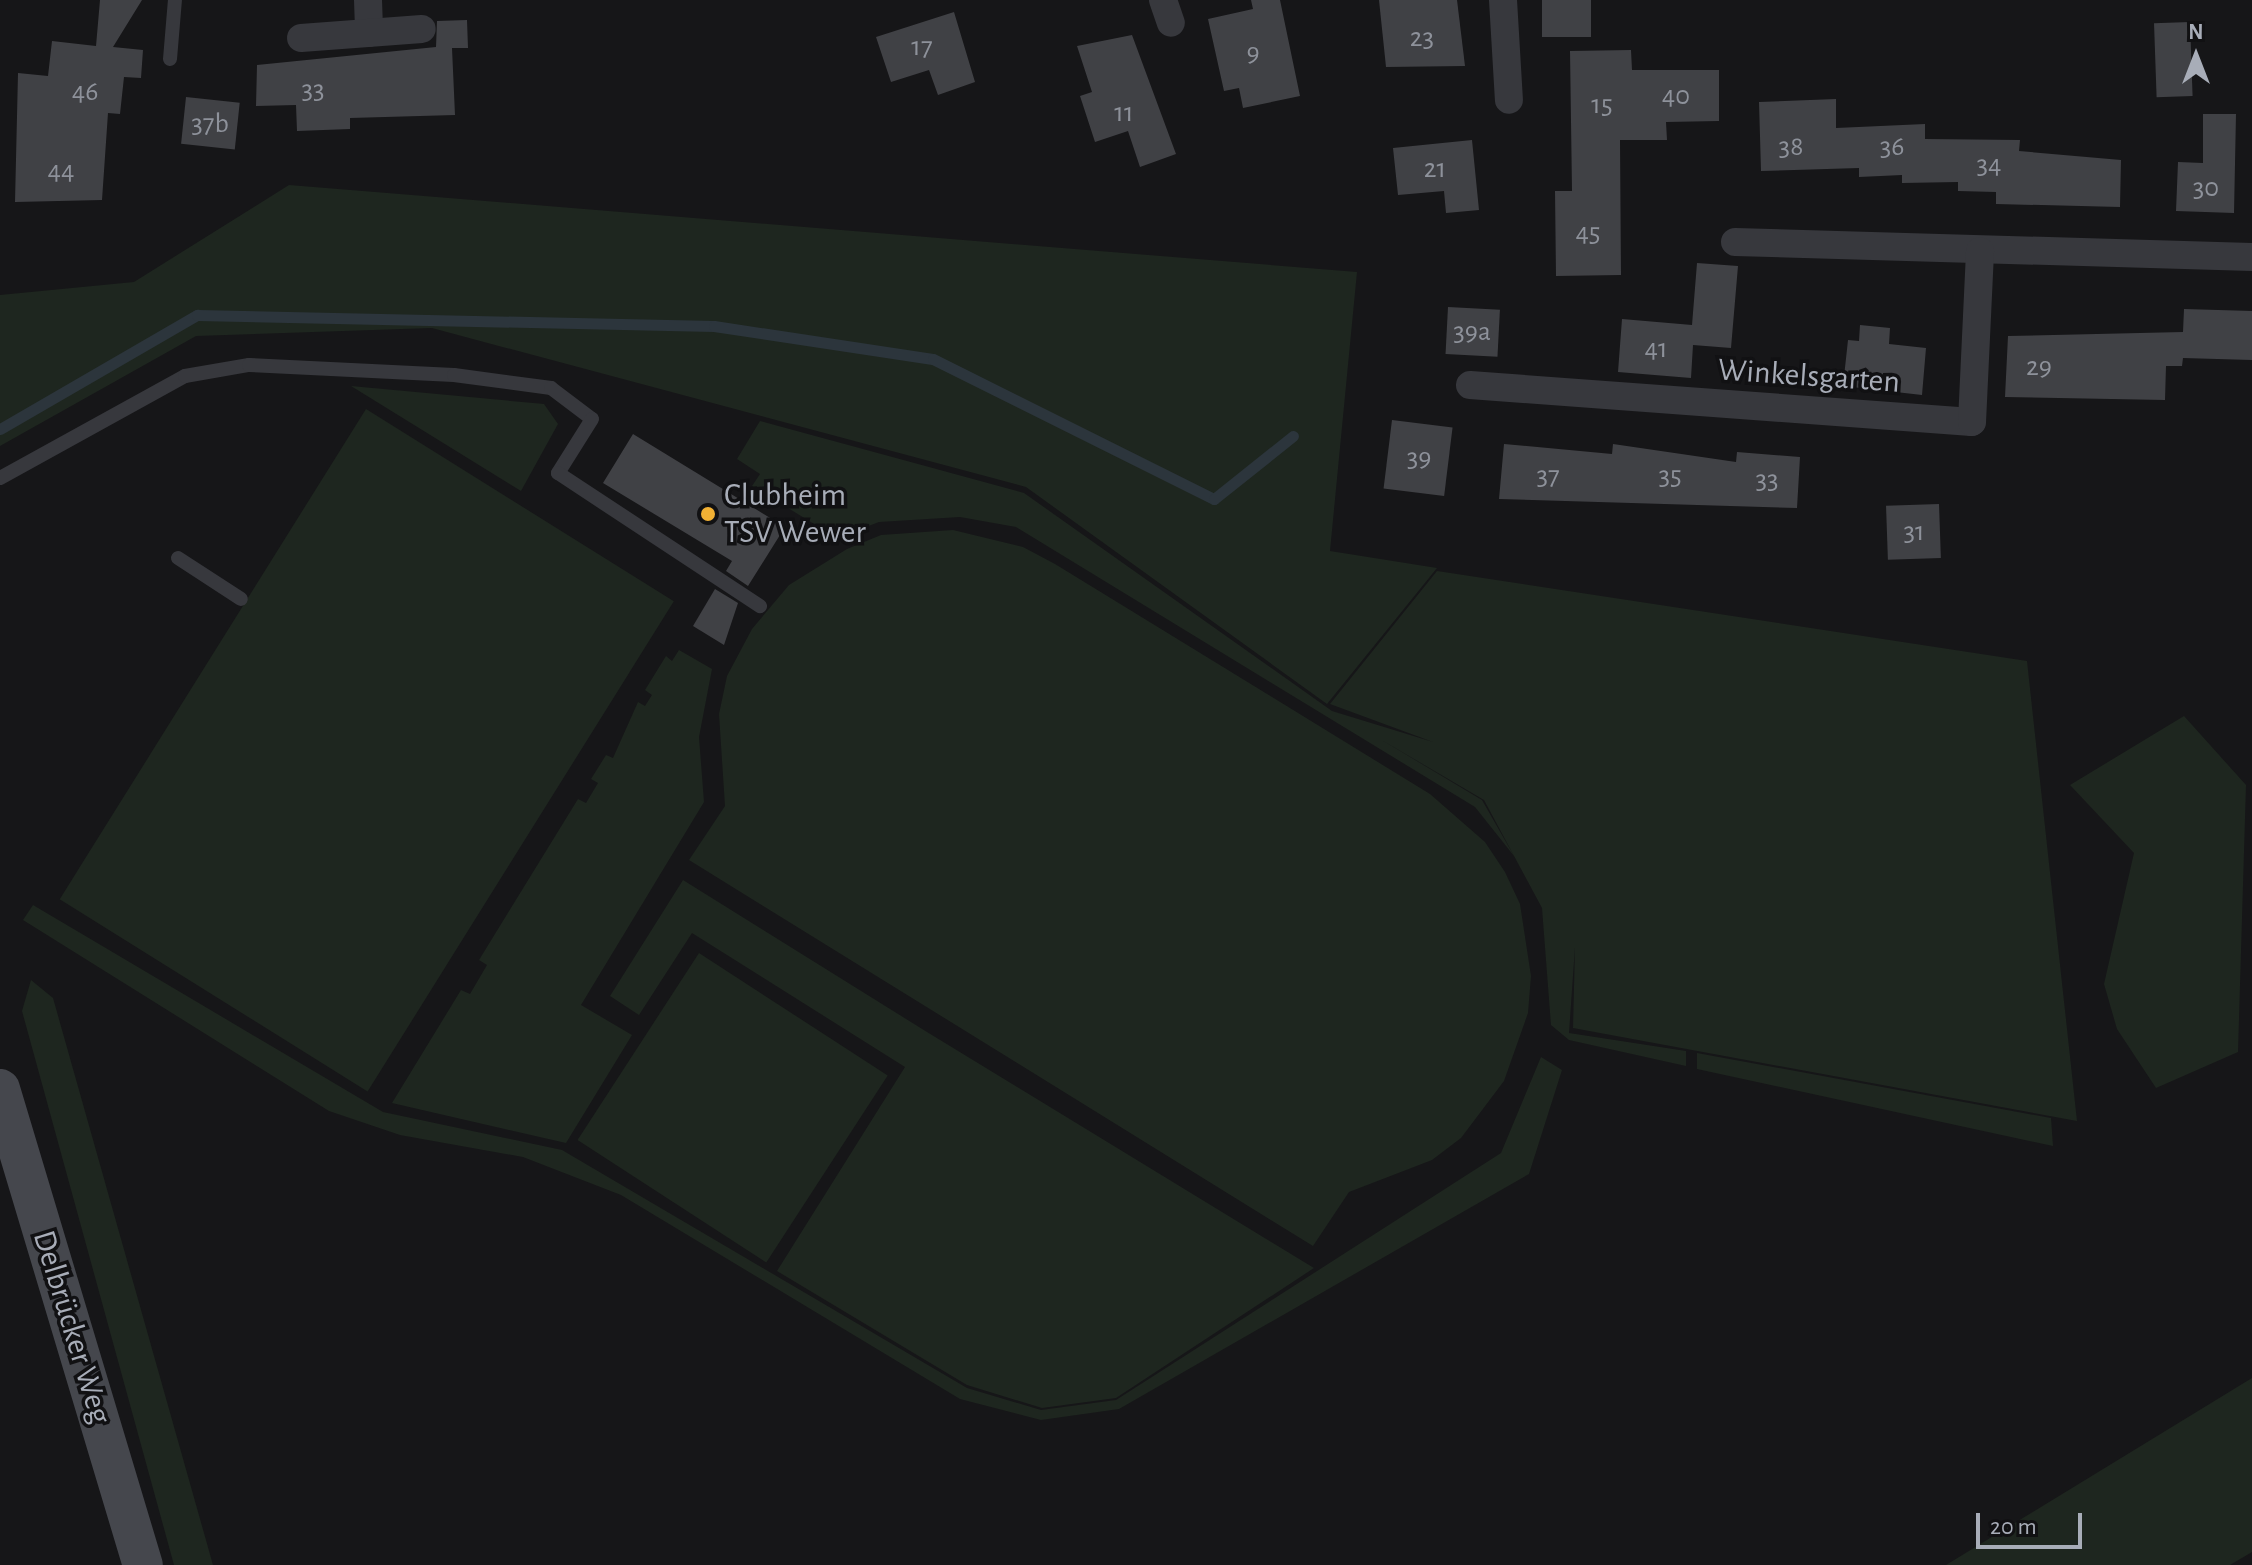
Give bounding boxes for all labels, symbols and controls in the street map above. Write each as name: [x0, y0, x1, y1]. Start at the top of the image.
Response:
north arrow: [2156, 16, 2236, 96]
house number: 23: [1410, 21, 1434, 55]
text: N: [2188, 21, 2204, 43]
house number: 17: [911, 30, 933, 64]
house number: 9: [1246, 36, 1260, 70]
house number: 33: [301, 73, 325, 107]
house number: 46: [72, 75, 98, 109]
house number: 40: [1662, 79, 1690, 113]
house number: 15: [1591, 88, 1613, 122]
house number: 11: [1114, 96, 1134, 130]
house number: 37b: [191, 107, 229, 141]
house number: 38: [1779, 130, 1803, 164]
house number: 36: [1880, 130, 1904, 164]
house number: 34: [1976, 148, 2002, 182]
house number: 21: [1424, 152, 1446, 186]
house number: 44: [48, 154, 74, 188]
house number: 30: [2193, 171, 2219, 205]
house number: 45: [1575, 216, 1601, 250]
house number: 39a: [1453, 315, 1491, 349]
house number: 41: [1644, 332, 1668, 366]
street label: Winkelsgarten: [1717, 350, 1901, 402]
house number: 29: [2026, 350, 2052, 384]
house number: 39: [1407, 441, 1431, 475]
house number: 37: [1536, 459, 1560, 493]
house number: 35: [1658, 459, 1682, 493]
house number: 33: [1755, 463, 1779, 497]
place label: Clubheim TSV Wewer: [724, 477, 866, 552]
marker: Clubheim TSV Wewer: [699, 505, 717, 523]
house number: 31: [1903, 515, 1925, 549]
street label: Delbrücker Weg: [24, 1226, 120, 1428]
scale bar: [1980, 1497, 2086, 1547]
text: 20 m: [1990, 1515, 2037, 1539]

